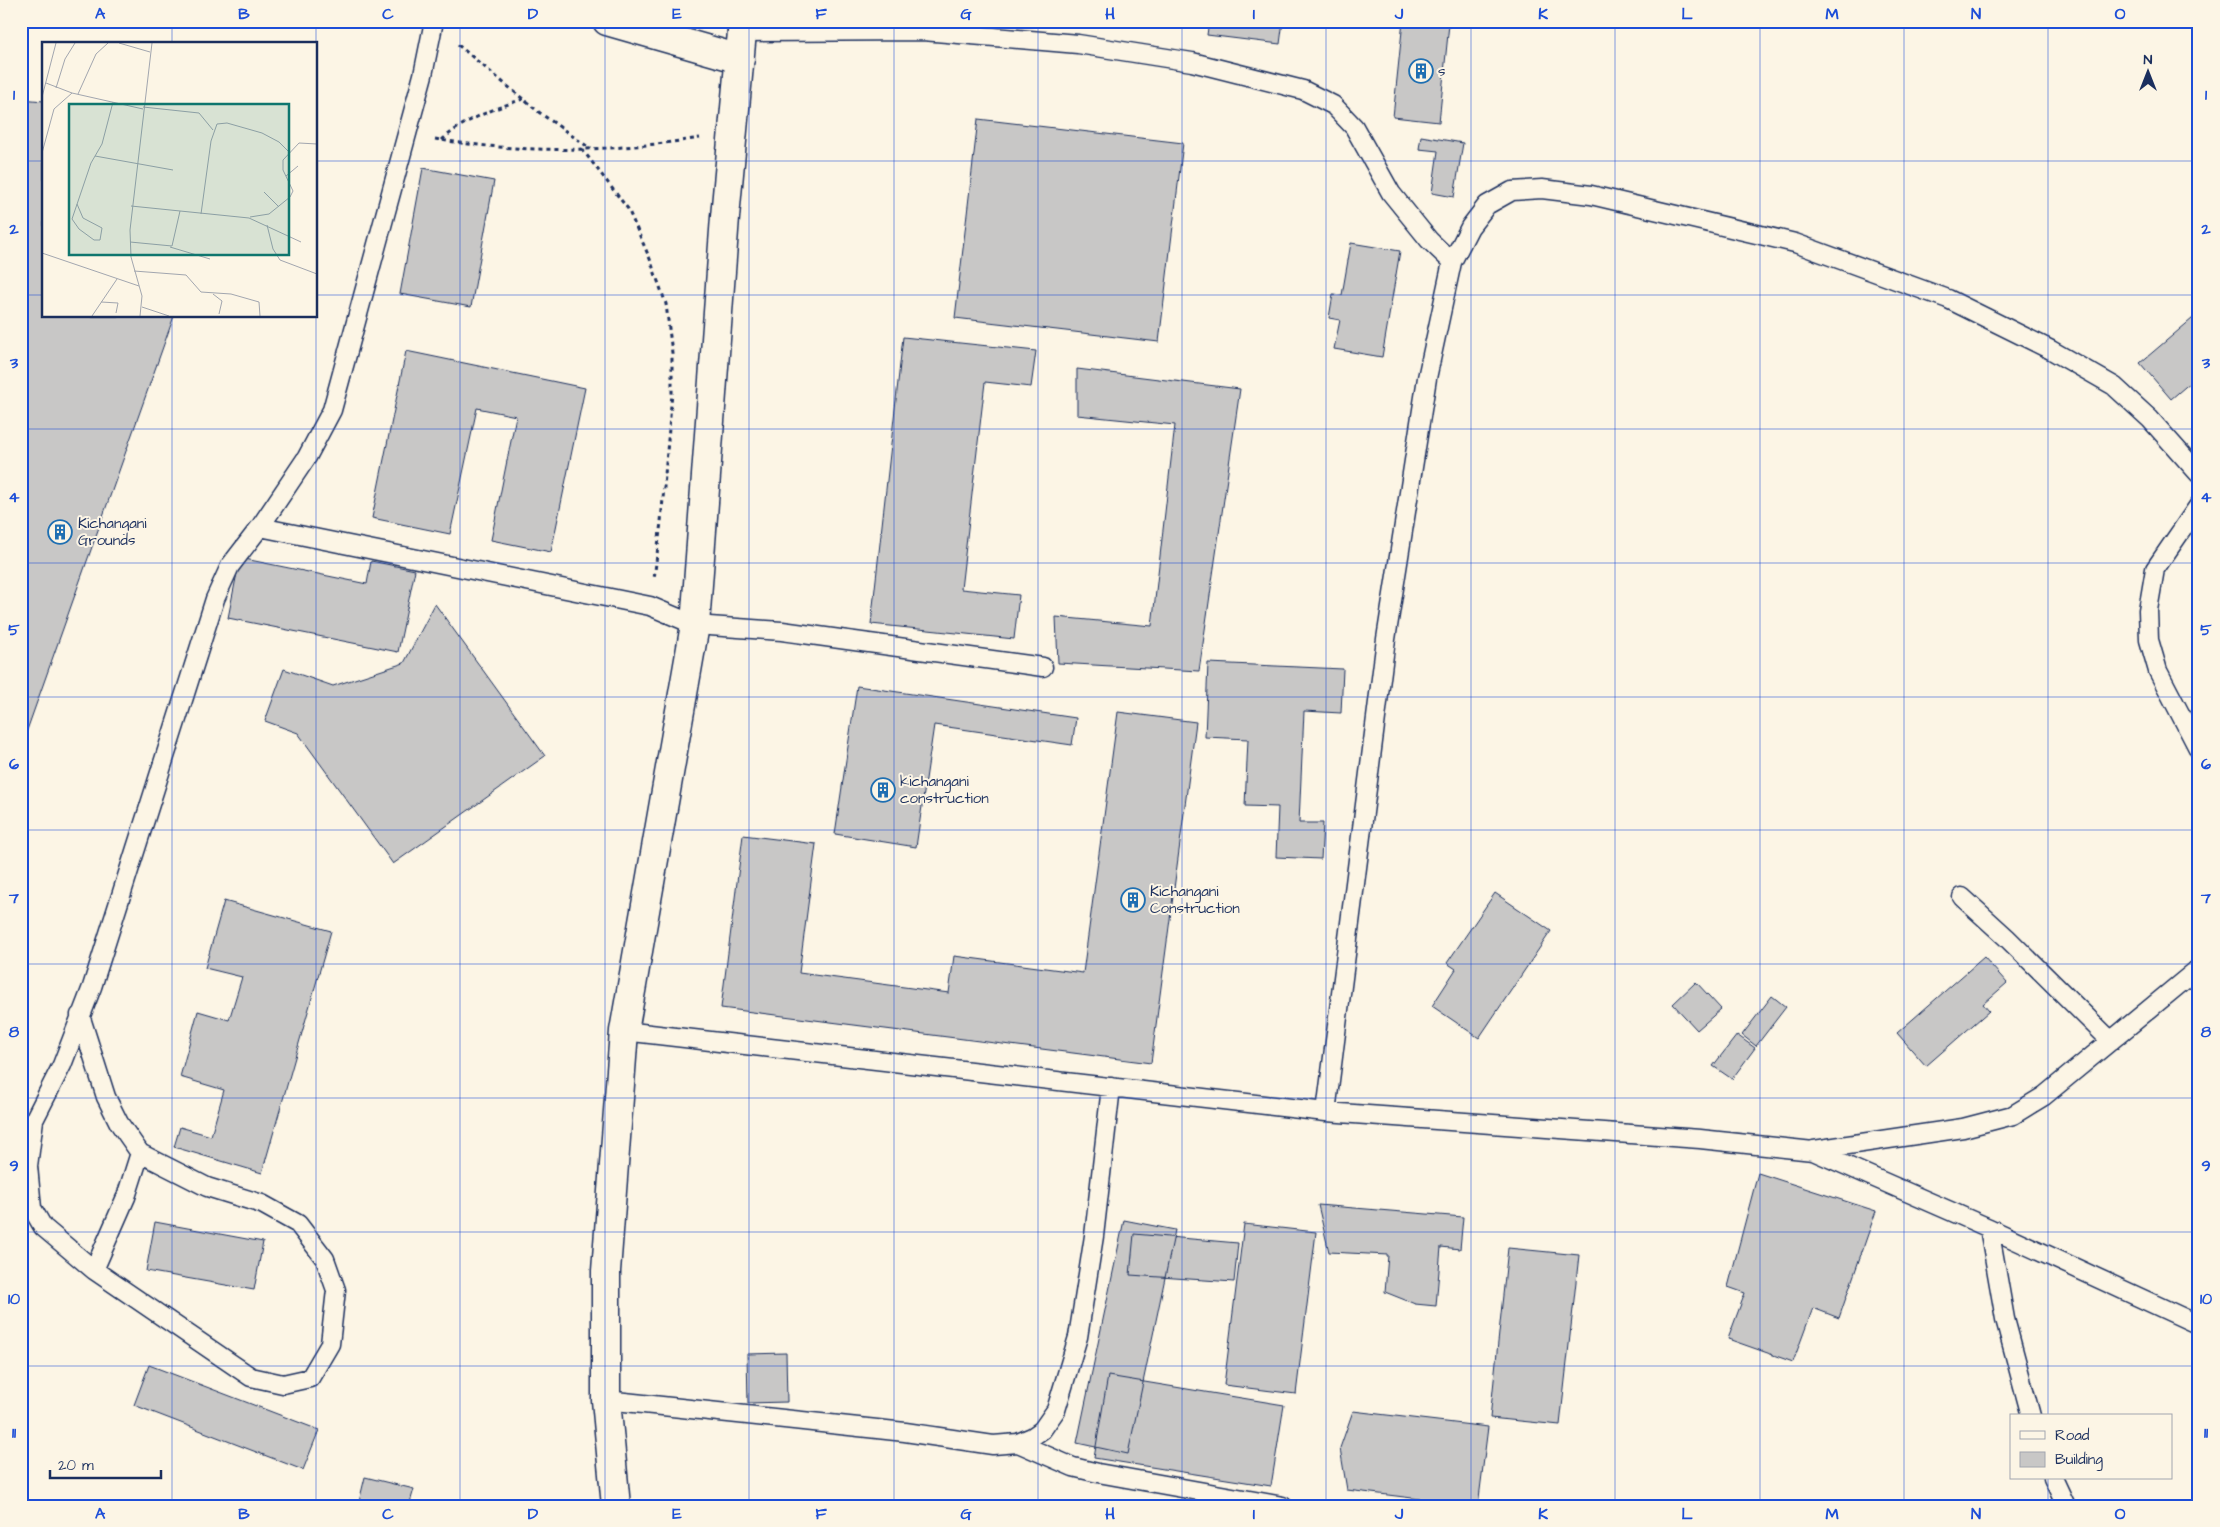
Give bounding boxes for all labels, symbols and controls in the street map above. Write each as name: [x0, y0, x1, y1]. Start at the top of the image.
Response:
text: A: [95, 3, 106, 25]
text: B: [238, 3, 250, 25]
text: C: [382, 3, 394, 25]
text: D: [528, 3, 539, 25]
text: E: [672, 3, 682, 25]
text: F: [815, 3, 827, 25]
text: G: [960, 3, 972, 25]
text: H: [1105, 3, 1115, 25]
text: I: [1253, 3, 1255, 25]
text: J: [1394, 3, 1404, 25]
text: K: [1538, 3, 1548, 25]
text: L: [1681, 3, 1693, 25]
text: M: [1825, 3, 1839, 25]
text: N: [1971, 3, 1981, 25]
text: O: [2115, 3, 2126, 25]
inset map: [42, 42, 318, 318]
north arrow: [2122, 48, 2172, 98]
text: N: [2144, 50, 2153, 70]
building icon: s: [1408, 58, 1434, 84]
place label: s: [1438, 61, 1446, 82]
text: 1: [13, 84, 16, 106]
text: 1: [2205, 84, 2208, 106]
text: 2: [8, 218, 19, 240]
text: 2: [2200, 218, 2211, 240]
text: 3: [9, 352, 19, 374]
text: 3: [2201, 352, 2211, 374]
text: 4: [9, 486, 20, 508]
text: 4: [2201, 486, 2212, 508]
place label: Kichangani Grounds: [78, 513, 147, 551]
building icon: Kichangani Grounds: [47, 519, 73, 545]
text: 5: [8, 619, 20, 641]
text: 5: [2200, 619, 2212, 641]
text: 6: [9, 753, 19, 775]
text: 6: [2201, 753, 2211, 775]
place label: kichangani construction: [900, 771, 989, 809]
building icon: kichangani construction: [870, 777, 896, 803]
place label: Kichangani Construction: [1150, 881, 1240, 919]
text: 7: [8, 887, 19, 909]
building icon: Kichangani Construction: [1120, 887, 1146, 913]
text: 7: [2200, 887, 2211, 909]
text: 8: [9, 1021, 20, 1043]
text: 8: [2201, 1021, 2212, 1043]
text: 9: [9, 1155, 19, 1177]
text: 9: [2201, 1155, 2211, 1177]
text: 10: [8, 1288, 20, 1310]
text: 10: [2200, 1288, 2212, 1310]
legend: [2010, 1414, 2172, 1480]
text: 11: [12, 1422, 17, 1444]
text: 11: [2204, 1422, 2209, 1444]
text: Road: [2055, 1425, 2090, 1446]
scale bar: [50, 1447, 161, 1479]
text: Building: [2055, 1449, 2103, 1471]
text: 20 m: [58, 1455, 94, 1476]
text: A: [95, 1503, 106, 1525]
text: B: [238, 1503, 250, 1525]
text: C: [382, 1503, 394, 1525]
text: D: [528, 1503, 539, 1525]
text: E: [672, 1503, 682, 1525]
text: F: [815, 1503, 827, 1525]
text: G: [960, 1503, 972, 1525]
text: H: [1105, 1503, 1115, 1525]
text: I: [1253, 1503, 1255, 1525]
text: J: [1394, 1503, 1404, 1525]
text: K: [1538, 1503, 1548, 1525]
text: L: [1681, 1503, 1693, 1525]
text: M: [1825, 1503, 1839, 1525]
text: N: [1971, 1503, 1981, 1525]
text: O: [2115, 1503, 2126, 1525]

